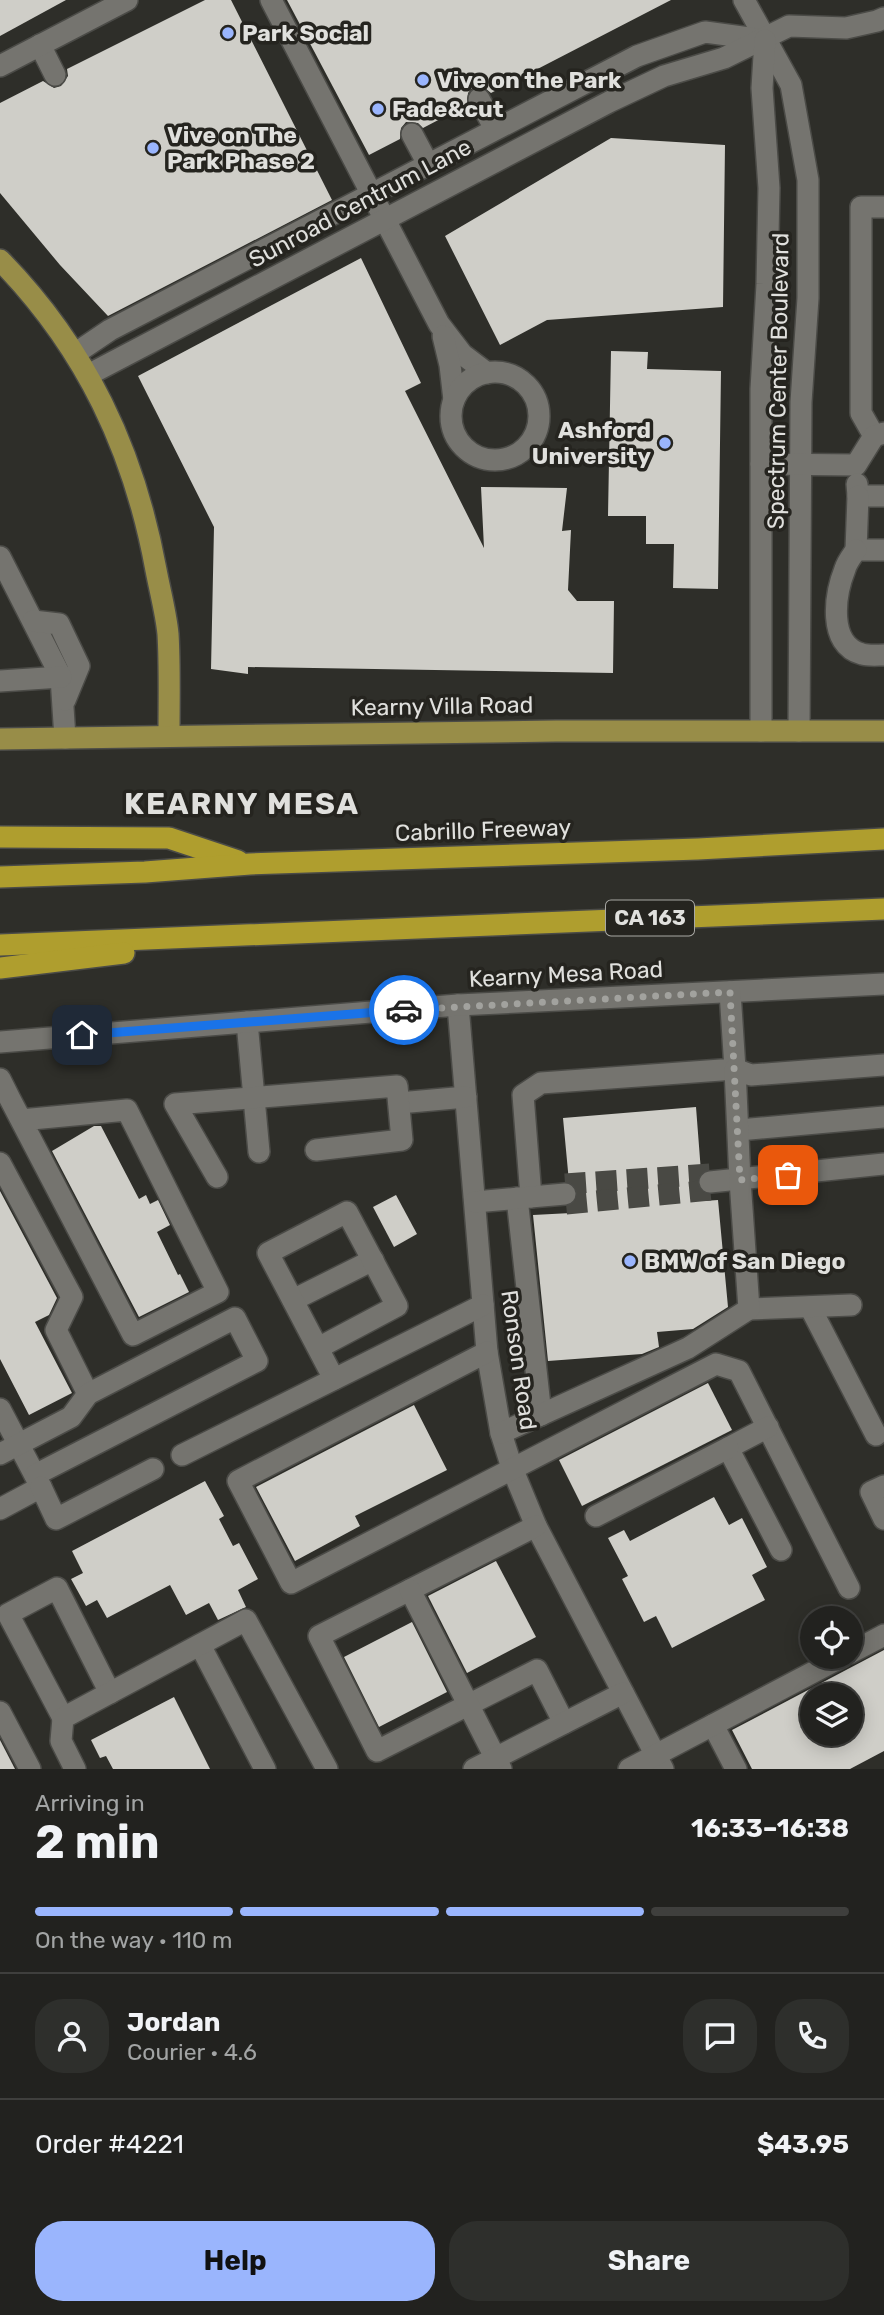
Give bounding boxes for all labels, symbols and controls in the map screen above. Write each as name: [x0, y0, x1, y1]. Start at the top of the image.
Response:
place label: Park Social: [242, 19, 369, 47]
marker: Park Social: [220, 25, 236, 41]
place label: Vive on the Park: [437, 66, 622, 94]
marker: Vive on the Park: [415, 72, 431, 88]
place label: Fade&cut: [392, 95, 504, 123]
marker: Fade&cut: [370, 101, 386, 117]
place label: Vive on The Park Phase 2: [167, 121, 315, 175]
street label: Sunroad Centrum Lane: [244, 132, 476, 274]
marker: Vive on The Park Phase 2: [145, 140, 161, 156]
street label: Spectrum Center Boulevard: [761, 232, 795, 530]
place label: Ashford University: [532, 416, 651, 470]
marker: Ashford University: [657, 435, 673, 451]
street label: Kearny Villa Road: [350, 690, 534, 722]
district label: KEARNY MESA: [124, 786, 360, 822]
street label: Cabrillo Freeway: [394, 813, 572, 847]
road number: CA 163: [606, 900, 694, 936]
street label: Kearny Mesa Road: [468, 955, 664, 993]
courier: [369, 975, 439, 1045]
icon: car: [385, 991, 423, 1029]
pin: [52, 1005, 112, 1065]
icon: home: [63, 1016, 101, 1054]
pin: [758, 1145, 818, 1205]
icon: bag: [769, 1156, 807, 1194]
place label: BMW of San Diego: [644, 1247, 846, 1275]
marker: BMW of San Diego: [622, 1253, 638, 1269]
street label: Ronson Road: [495, 1288, 543, 1432]
map controls: [800, 1606, 863, 1746]
button: locate: [800, 1606, 863, 1669]
button: layers: [800, 1683, 863, 1746]
text: Arriving in: [35, 1789, 145, 1817]
text: 16:33–16:38: [691, 1813, 849, 1844]
text: 2 min: [35, 1815, 160, 1870]
text: On the way · 110 m: [35, 1926, 233, 1954]
button: person: [35, 1999, 109, 2073]
button: chat: [683, 1999, 757, 2073]
button: phone: [775, 1999, 849, 2073]
text: Jordan: [127, 2007, 220, 2038]
text: Courier · 4.6: [127, 2038, 257, 2066]
text: Order #4221: [35, 2129, 184, 2160]
text: $43.95: [757, 2129, 849, 2160]
button: Help: [35, 2221, 435, 2301]
button: Share: [449, 2221, 849, 2301]

